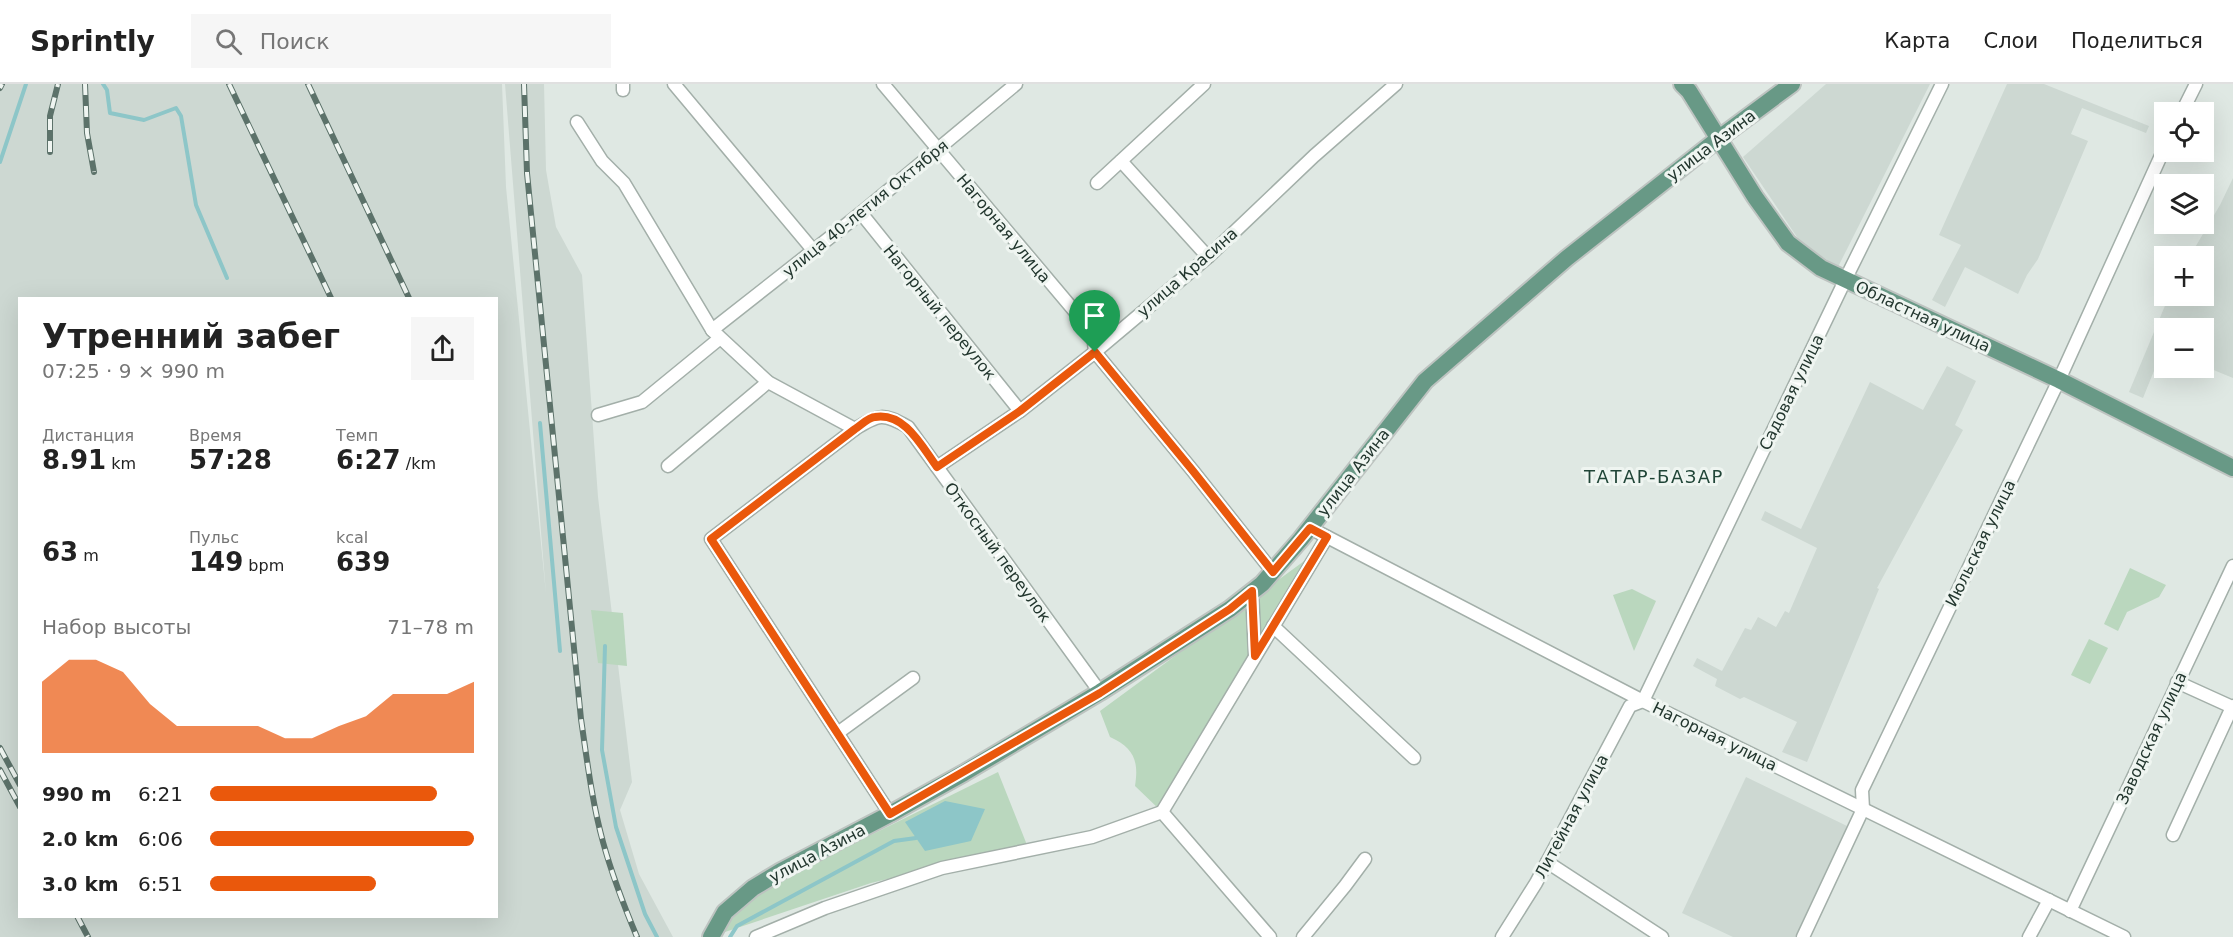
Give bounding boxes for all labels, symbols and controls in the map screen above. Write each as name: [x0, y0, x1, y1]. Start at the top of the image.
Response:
search box: [191, 14, 611, 68]
text: Sprintly: [30, 25, 155, 58]
icon: search: [212, 25, 245, 58]
text: Поиск: [260, 29, 329, 54]
text: Карта: [1884, 29, 1950, 53]
text: Слои: [1983, 29, 2038, 53]
text: Поделиться: [2071, 29, 2203, 53]
map controls: [2154, 102, 2214, 378]
button: locate: [2154, 102, 2214, 162]
street label: улица Азина: [1663, 106, 1759, 185]
street label: улица 40-летия Октября: [779, 136, 952, 281]
street label: Нагорная улица: [953, 170, 1055, 287]
button: layers: [2154, 174, 2214, 234]
street label: улица Красина: [1133, 224, 1241, 321]
street label: Нагорный переулок: [879, 241, 1000, 384]
button: +: [2154, 246, 2214, 306]
street label: Областная улица: [1852, 277, 1993, 356]
pin: [1069, 290, 1120, 352]
icon: arrive: [1078, 299, 1111, 332]
text: Утренний забег: [42, 317, 340, 356]
button: share: [411, 317, 474, 380]
button: −: [2154, 318, 2214, 378]
street label: Садовая улица: [1755, 331, 1828, 453]
text: 07:25 · 9 × 990 m: [42, 359, 225, 383]
street label: улица Азина: [1313, 425, 1394, 520]
text: Дистанция: [42, 426, 134, 445]
text: Время: [189, 426, 242, 445]
text: Темп: [336, 426, 378, 445]
text: 8.91: [42, 445, 106, 475]
text: 57:28: [189, 445, 272, 475]
text: 6:27: [336, 445, 401, 475]
text: km: [106, 454, 136, 473]
text: /km: [401, 454, 436, 473]
district label: ТАТАР-БАЗАР: [1583, 466, 1724, 487]
street label: Июльская улица: [1941, 477, 2019, 610]
street label: Откосный переулок: [940, 479, 1055, 626]
text: Пульс: [189, 528, 239, 547]
text: kcal: [336, 528, 368, 547]
text: 63: [42, 537, 78, 567]
text: m: [78, 546, 99, 565]
text: 149: [189, 547, 243, 577]
text: 639: [336, 547, 390, 577]
text: bpm: [243, 556, 284, 575]
text: Набор высоты: [42, 615, 191, 639]
text: 71–78 m: [387, 615, 474, 639]
street label: Заводская улица: [2112, 669, 2191, 808]
street label: Нагорная улица: [1650, 698, 1780, 775]
street label: Литейная улица: [1531, 751, 1612, 882]
text: 990 m: [42, 782, 112, 806]
text: 6:21: [138, 782, 183, 806]
street label: улица Азина: [766, 820, 868, 887]
text: 2.0 km: [42, 827, 119, 851]
text: 6:06: [138, 827, 183, 851]
text: 3.0 km: [42, 872, 119, 896]
text: 6:51: [138, 872, 183, 896]

